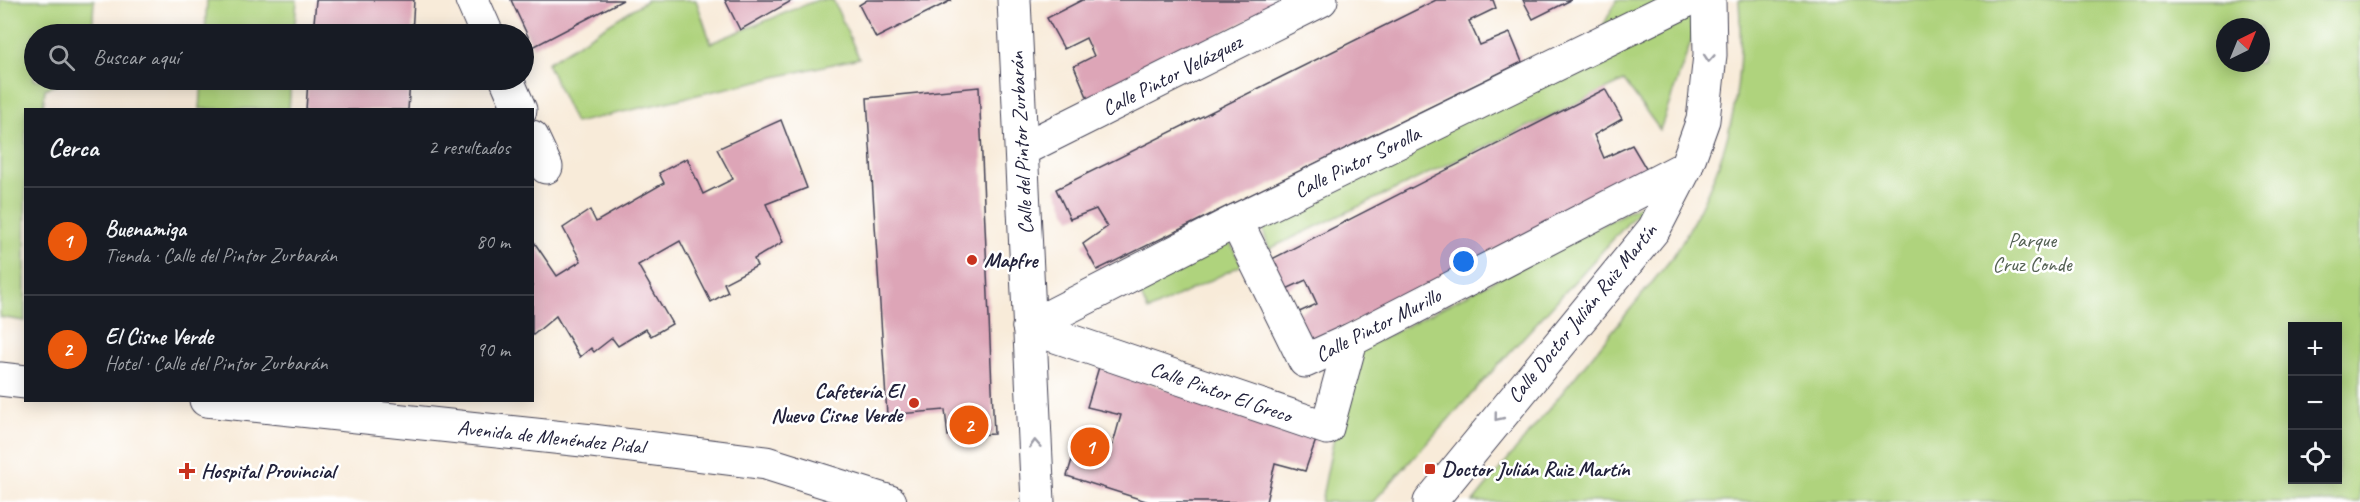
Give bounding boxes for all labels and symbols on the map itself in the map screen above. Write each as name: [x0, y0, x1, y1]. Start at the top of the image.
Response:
north arrow: [2216, 18, 2270, 72]
street label: Calle Pintor Velázquez: [1098, 28, 1247, 121]
street label: Calle del Pintor Zurbarán: [1003, 50, 1039, 235]
one-way arrow: [1703, 54, 1716, 63]
street label: Calle Pintor Sorolla: [1290, 119, 1426, 204]
street label: Calle Doctor Julián Ruiz Martín: [1502, 218, 1663, 408]
park label: Parque Cruz Conde: [1992, 227, 2073, 277]
place label: Mapfre: [984, 247, 1039, 273]
your location: [1449, 247, 1478, 276]
marker: Mapfre: [965, 253, 979, 267]
street label: Calle Pintor Murillo: [1311, 282, 1446, 368]
street label: Calle Pintor El Greco: [1147, 356, 1297, 429]
place label: Cafetería El Nuevo Cisne Verde: [771, 378, 906, 428]
marker: Cafetería El Nuevo Cisne Verde: [907, 396, 921, 410]
pin: 2: [950, 402, 988, 448]
one-way arrow: [1494, 410, 1505, 421]
street label: Avenida de Menéndez Pidal: [456, 414, 649, 460]
pin: 1: [1070, 424, 1110, 470]
one-way arrow: [1028, 439, 1041, 448]
place label: Doctor Julián Ruiz Martín: [1442, 456, 1631, 482]
place label: Hospital Provincial: [201, 458, 339, 484]
marker: Hospital Provincial: [178, 462, 196, 480]
marker: Doctor Julián Ruiz Martín: [1423, 462, 1437, 476]

